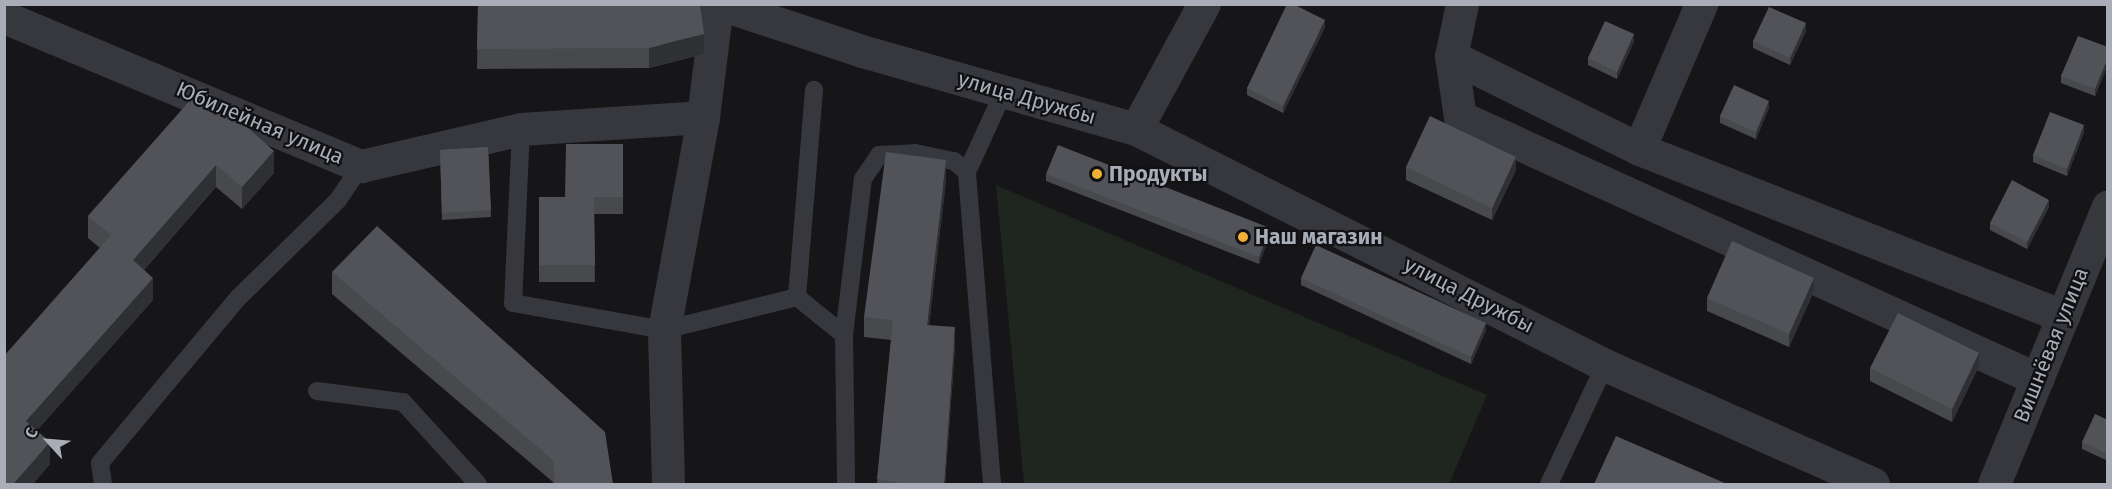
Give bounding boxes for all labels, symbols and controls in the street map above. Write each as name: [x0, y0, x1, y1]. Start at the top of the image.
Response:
street label: улица Дружбы: [955, 66, 1099, 130]
street label: Юбилейная улица: [173, 76, 347, 170]
place label: Продукты: [1109, 161, 1207, 187]
marker: Продукты: [1090, 167, 1104, 181]
place label: Наш магазин: [1255, 224, 1382, 250]
marker: Наш магазин: [1236, 230, 1250, 244]
street label: улица Дружбы: [1400, 251, 1538, 339]
street label: Вишнёвая улица: [2008, 264, 2094, 426]
north arrow: [18, 411, 78, 471]
text: С: [21, 425, 42, 441]

